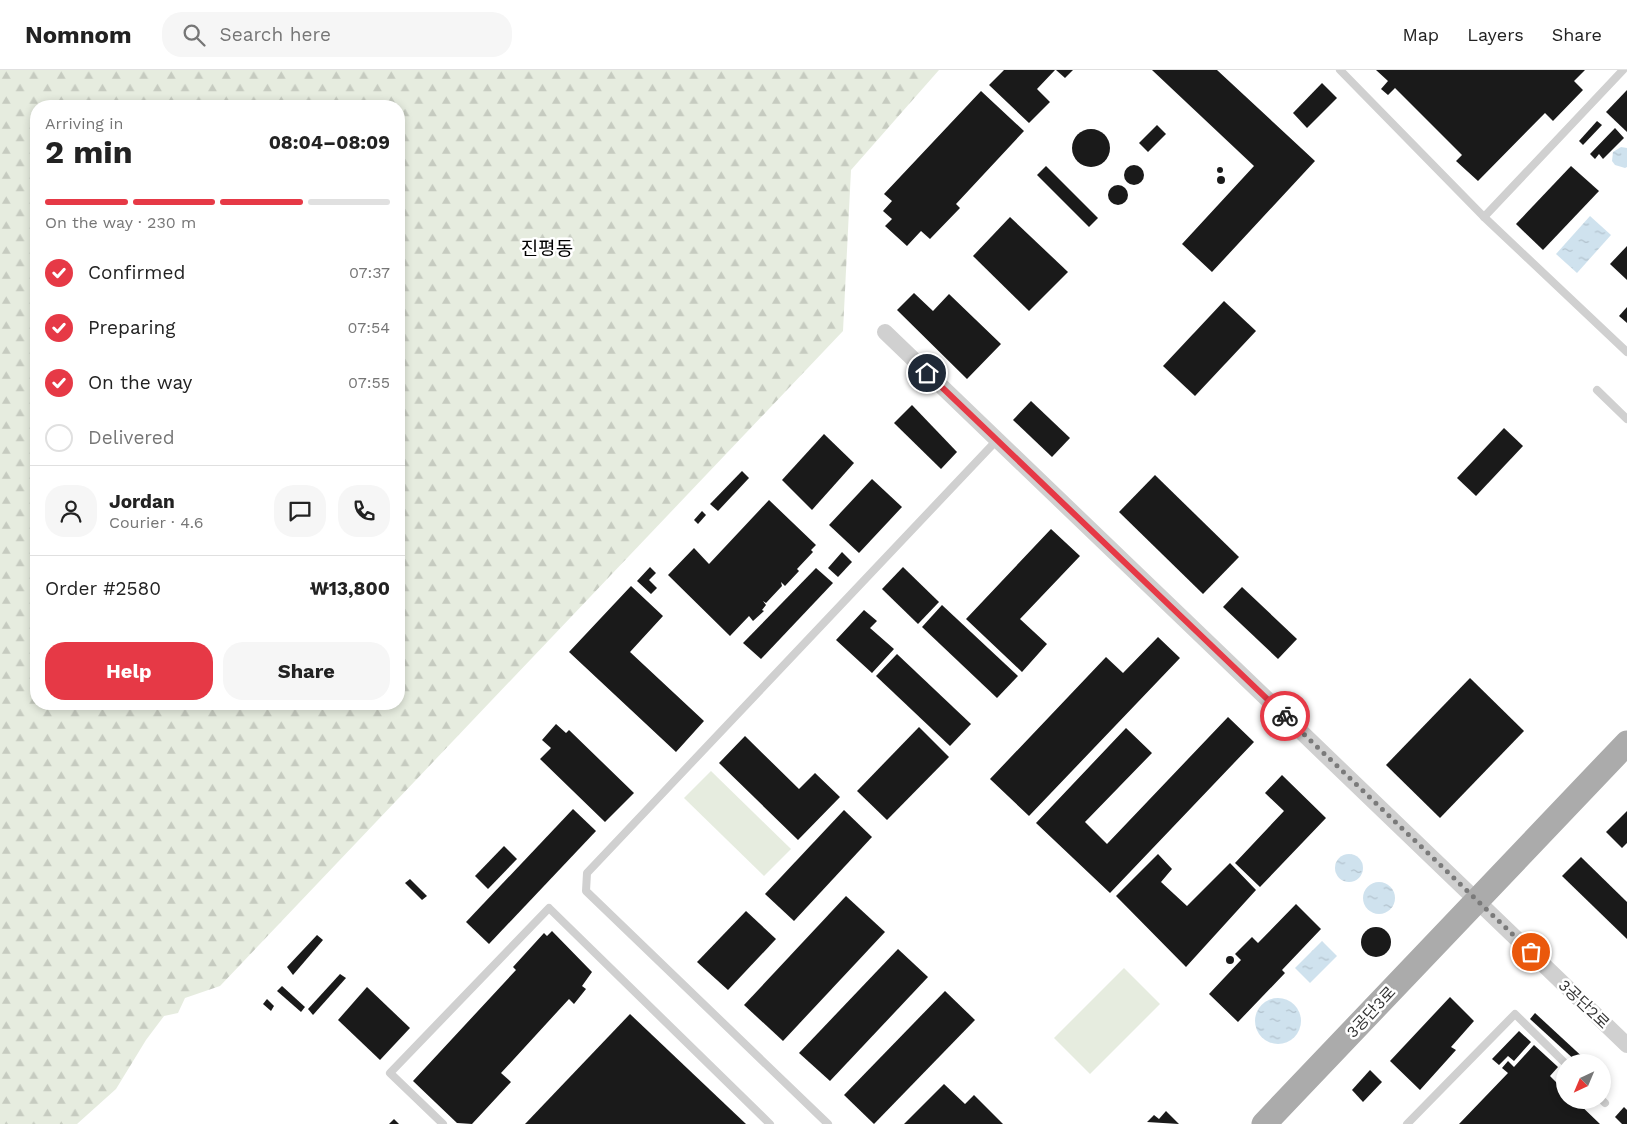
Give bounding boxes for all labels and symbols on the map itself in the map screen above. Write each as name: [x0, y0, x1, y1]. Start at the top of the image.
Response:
district label: 진평동: [521, 237, 573, 260]
pin: [906, 352, 948, 394]
courier: [1260, 691, 1310, 741]
pin: [1510, 931, 1552, 973]
street label: 3공단2로: [1555, 975, 1613, 1033]
street label: 3공단3로: [1343, 982, 1400, 1041]
north arrow: [1556, 1054, 1611, 1109]

